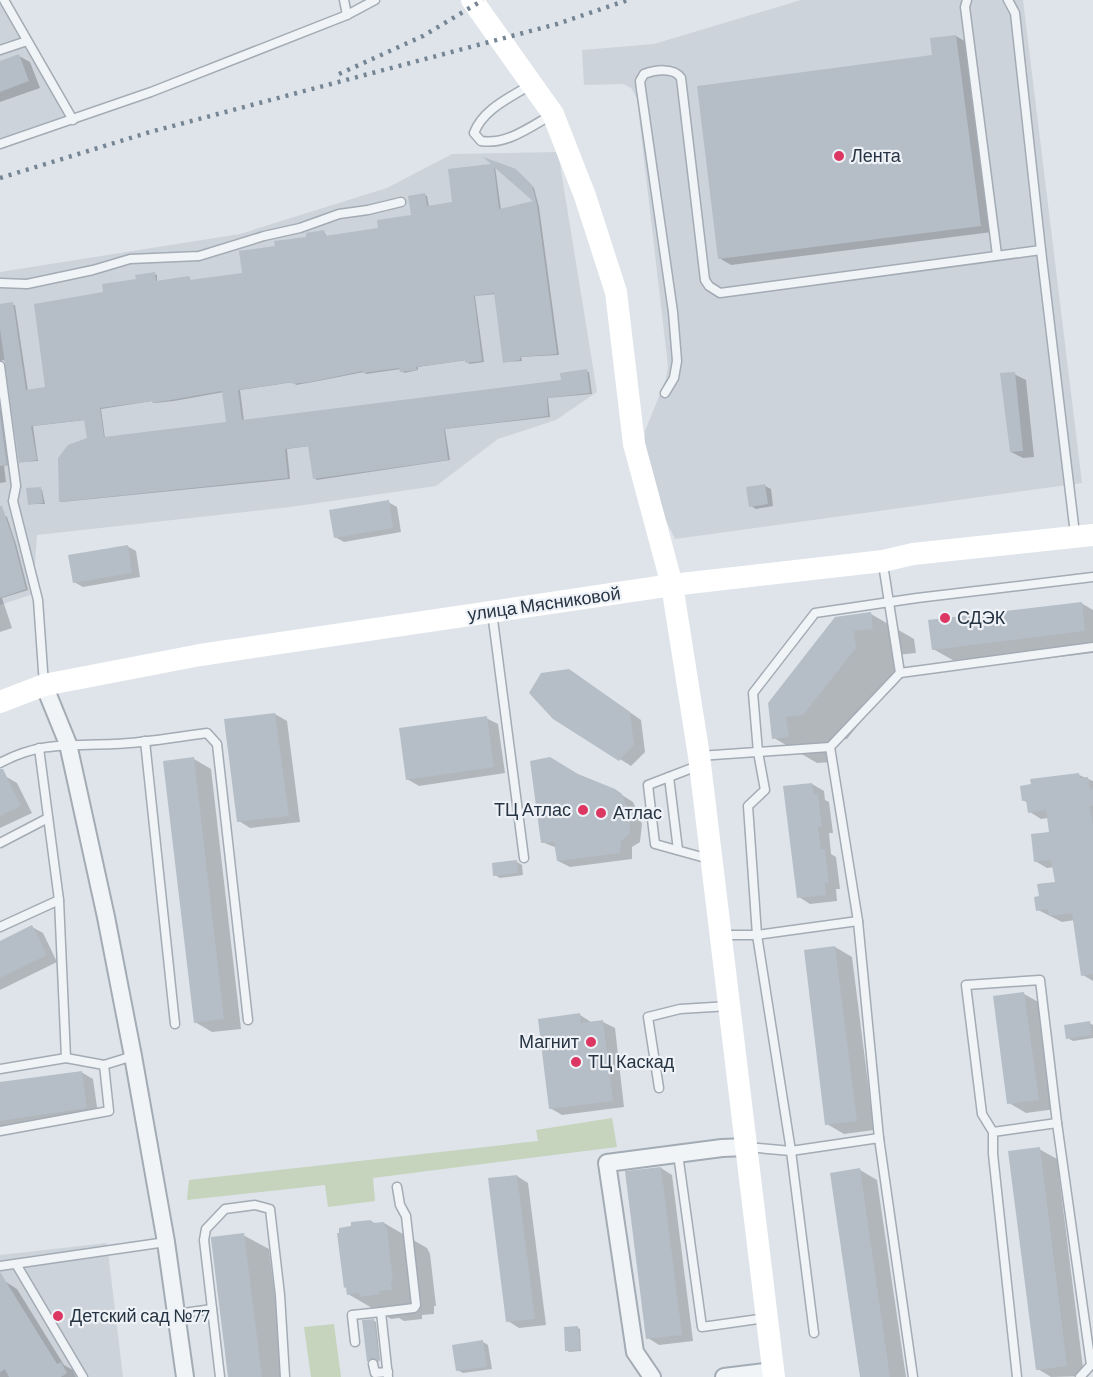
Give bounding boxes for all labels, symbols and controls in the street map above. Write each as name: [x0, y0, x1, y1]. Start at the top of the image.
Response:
place label: Лента: [851, 144, 902, 166]
marker: Лента: [832, 149, 846, 163]
street label: улица Мясниковой: [466, 581, 622, 625]
place label: СДЭК: [957, 606, 1006, 628]
marker: СДЭК: [938, 611, 952, 625]
place label: ТЦ Атлас: [494, 798, 571, 820]
place label: Атлас: [613, 801, 662, 823]
marker: ТЦ Атлас: [576, 803, 590, 817]
marker: Атлас: [594, 806, 608, 820]
place label: Магнит: [519, 1030, 579, 1052]
marker: Магнит: [584, 1035, 598, 1049]
place label: ТЦ Каскад: [588, 1050, 675, 1072]
marker: ТЦ Каскад: [569, 1055, 583, 1069]
place label: Детский сад №77: [70, 1304, 210, 1326]
marker: Детский сад №77: [51, 1309, 65, 1323]

